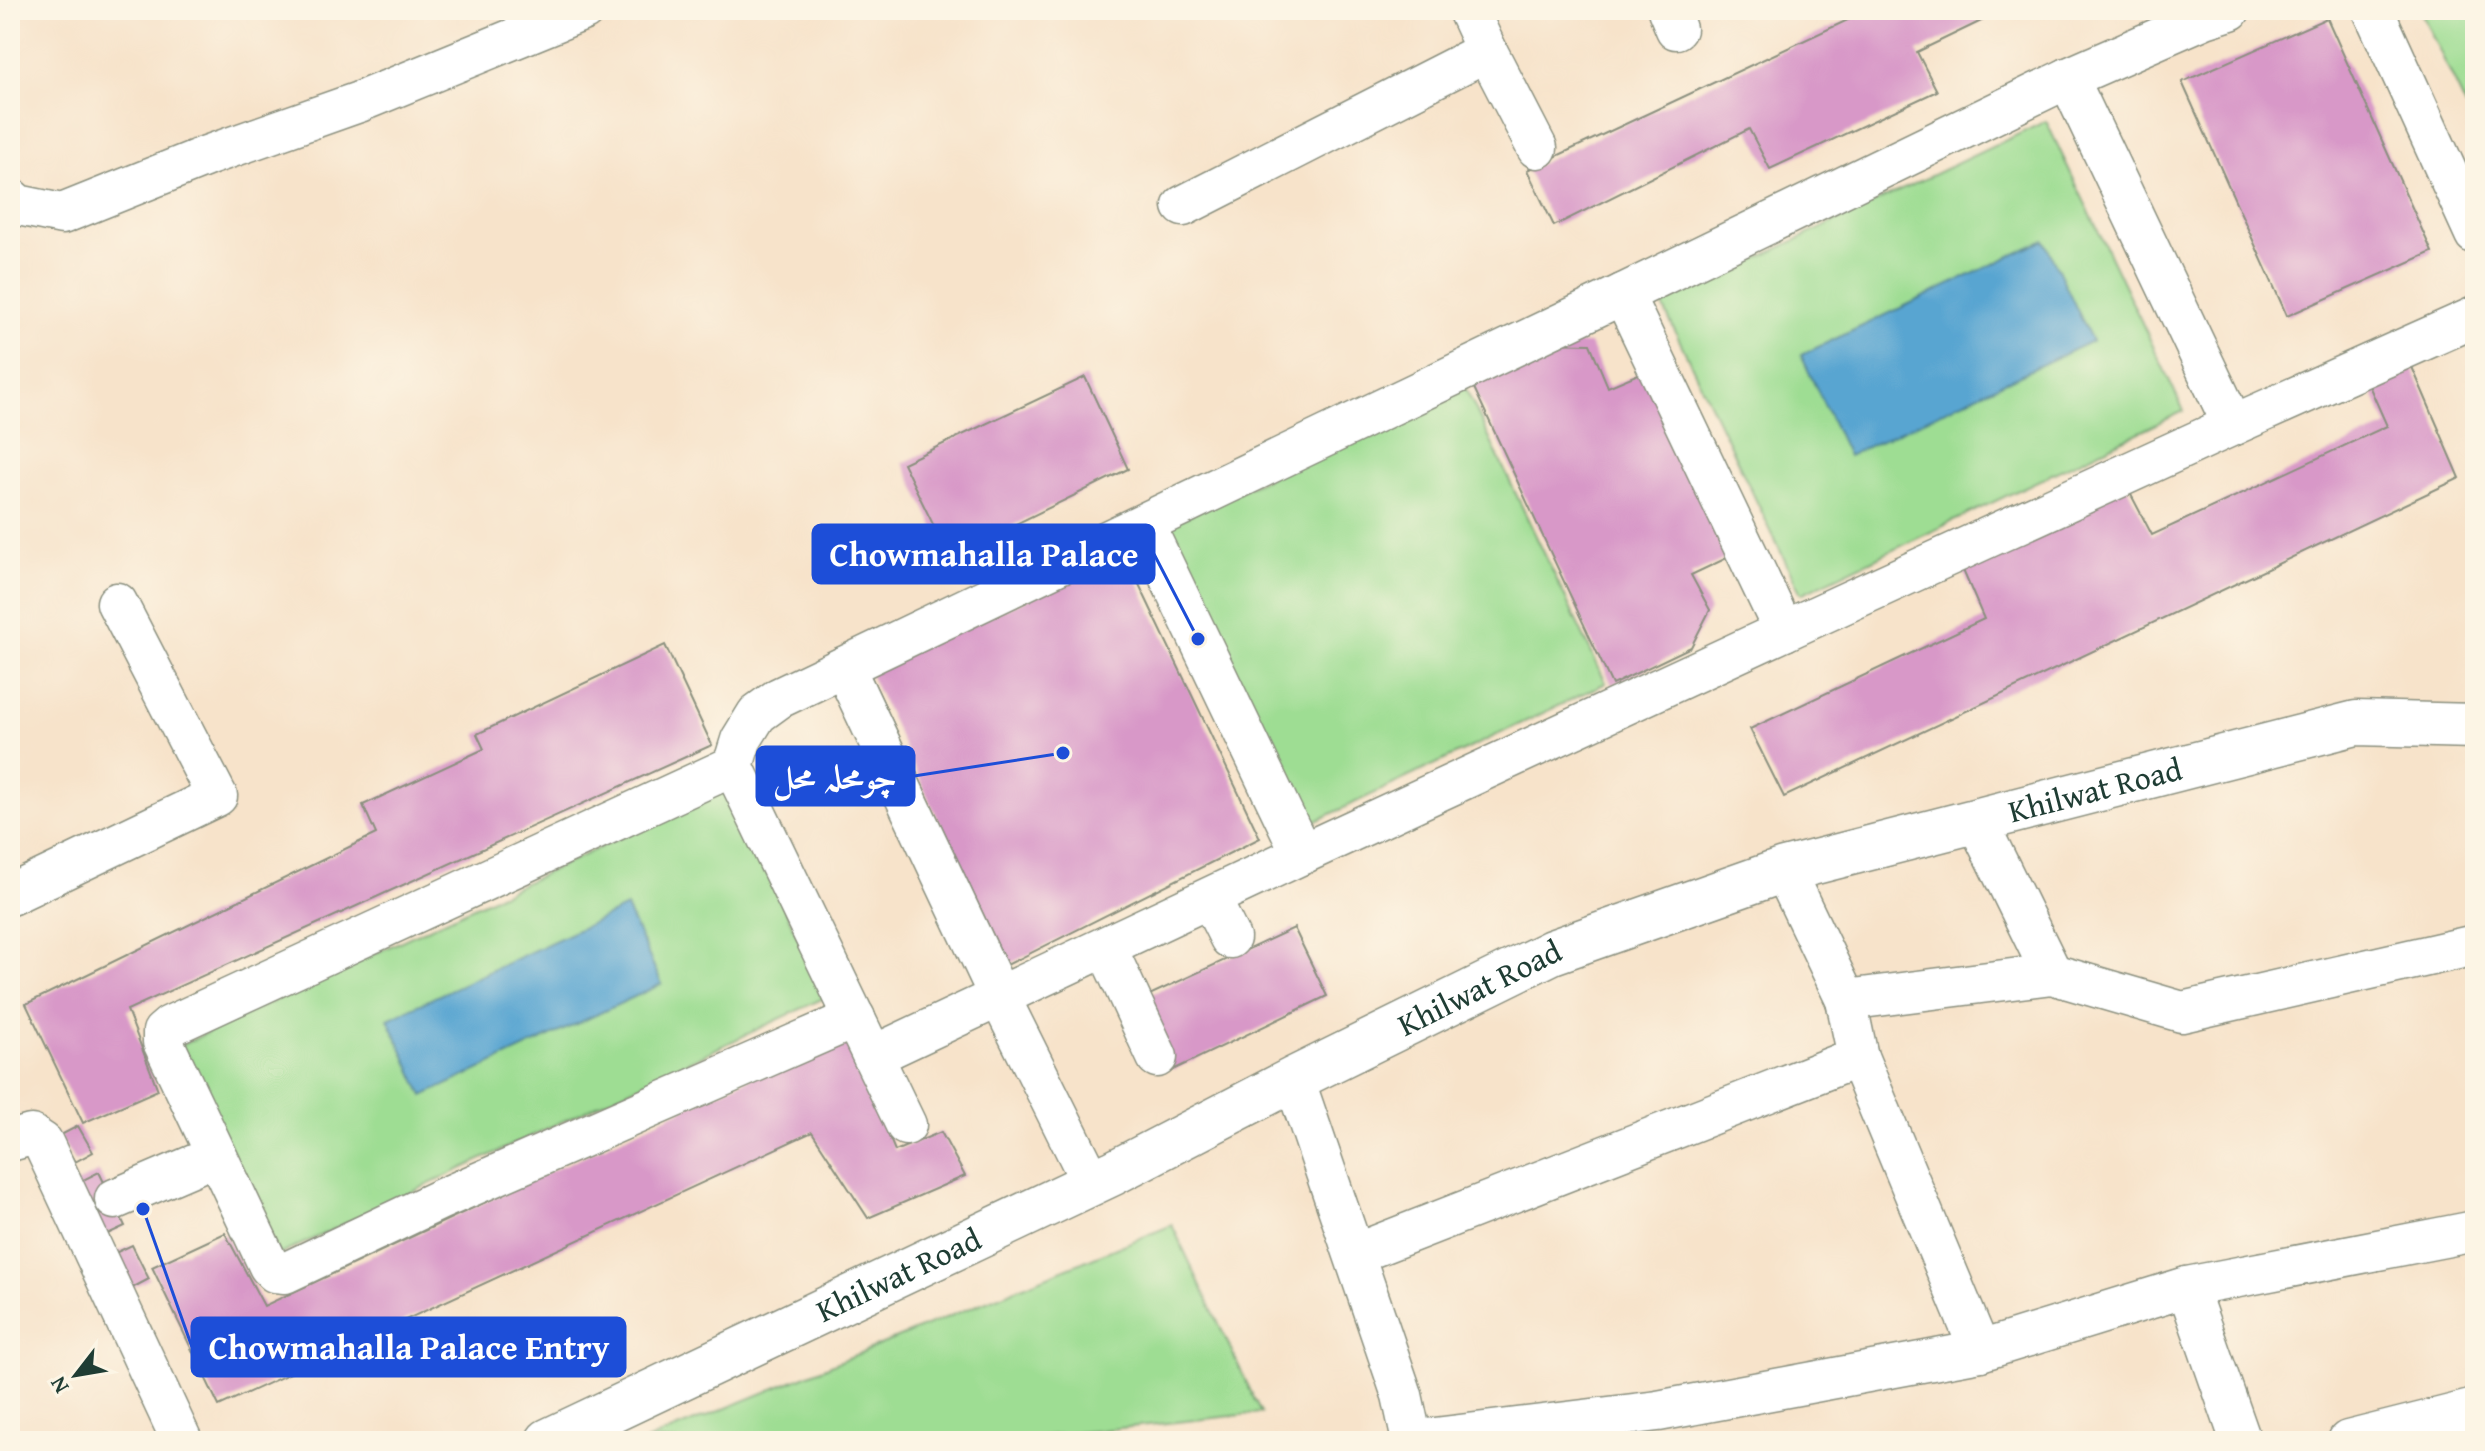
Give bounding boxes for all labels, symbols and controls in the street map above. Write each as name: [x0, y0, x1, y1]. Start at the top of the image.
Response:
callout: Chowmahalla Palace: [813, 525, 1154, 583]
text: Chowmahalla Palace: [829, 529, 1139, 578]
street label: Khilwat Road: [2003, 745, 2187, 834]
callout: چومحلہ محل: [757, 747, 914, 805]
text: چومحلہ محل: [773, 751, 897, 801]
street label: Khilwat Road: [1389, 927, 1569, 1048]
street label: Khilwat Road: [808, 1215, 989, 1334]
callout: Chowmahalla Palace Entry: [192, 1318, 625, 1376]
text: Chowmahalla Palace Entry: [209, 1322, 610, 1371]
north arrow: [36, 1335, 116, 1415]
text: N: [41, 1371, 76, 1400]

